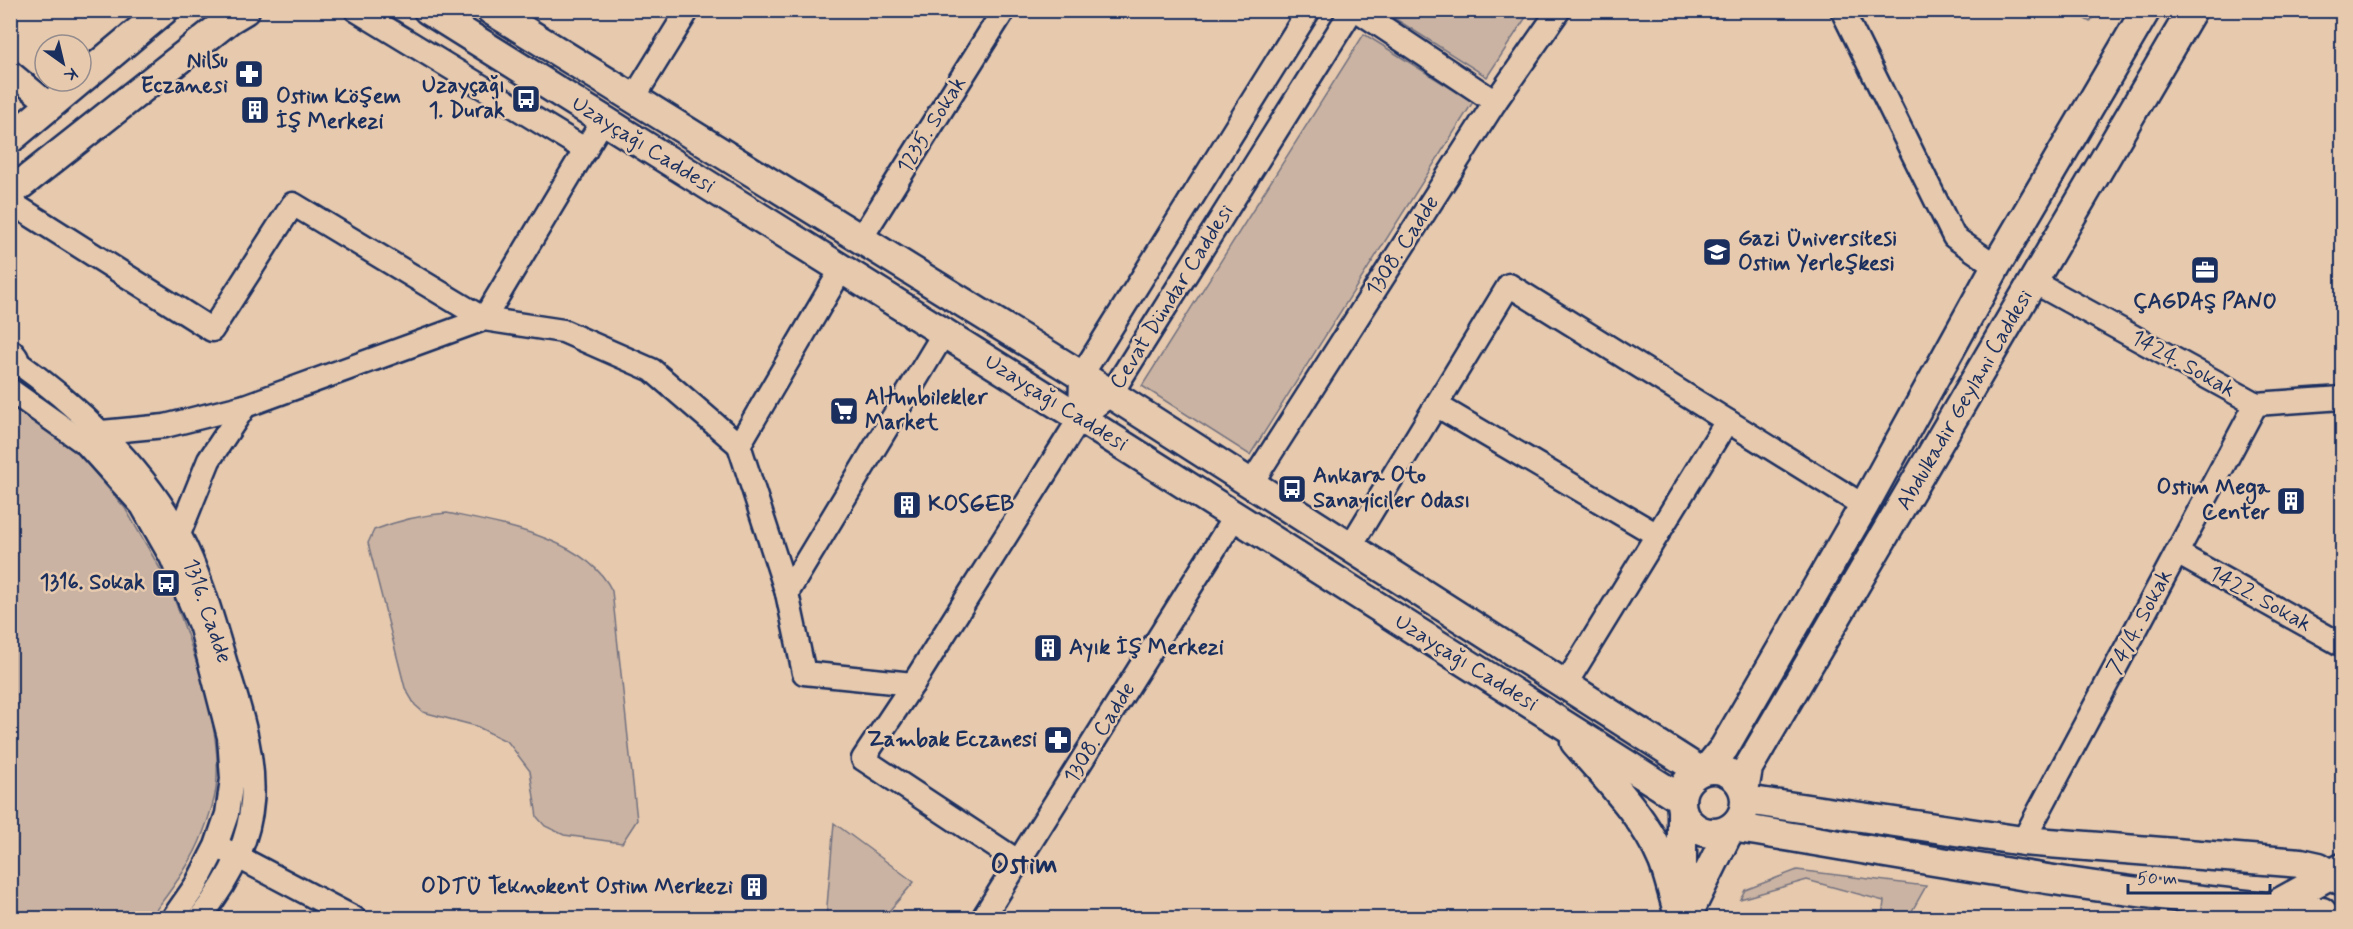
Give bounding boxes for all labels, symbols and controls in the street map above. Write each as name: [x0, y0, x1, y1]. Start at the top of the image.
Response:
north arrow: [33, 33, 93, 93]
place label: Nilsu Eczanesi: [141, 47, 228, 100]
pharmacy icon: Nilsu Eczanesi: [233, 58, 265, 90]
text: K: [59, 62, 81, 86]
street label: 1235. Sokak: [891, 71, 973, 179]
place label: Uzayçağı 1. Durak: [422, 72, 505, 125]
place label: Ostim Köşem İş Merkezi: [276, 83, 401, 136]
bus stop icon: Uzayçağı 1. Durak: [510, 83, 542, 115]
street label: Uzayçağı Caddesi: [566, 90, 720, 201]
building icon: Ostim Köşem İş Merkezi: [239, 94, 271, 126]
street label: 1308. Cadde: [1360, 190, 1446, 302]
street label: Cevat Dündar Caddesi: [1104, 199, 1240, 395]
place label: Gazi Üniversitesi Ostim Yerleşkesi: [1738, 225, 1897, 278]
school or university icon: Gazi Üniversitesi Ostim Yerleşkesi: [1701, 236, 1733, 268]
office icon: ÇAGDAŞ PANO: [2189, 254, 2221, 286]
street label: Abdulkadir Geylani Caddesi: [1890, 285, 2040, 515]
place label: ÇAGDAŞ PANO: [2133, 288, 2277, 316]
street label: 1424. Sokak: [2126, 324, 2240, 404]
street label: Uzayçağı Caddesi: [979, 348, 1133, 459]
place label: Altunbilekler Market: [865, 384, 988, 437]
supermarket icon: Altunbilekler Market: [828, 395, 860, 427]
place label: Ankara Oto Sanayiciler Odası: [1313, 462, 1470, 515]
bus stop icon: Ankara Oto Sanayiciler Odası: [1276, 473, 1308, 505]
place label: Ostim Mega Center: [2157, 474, 2271, 527]
building icon: Ostim Mega Center: [2275, 485, 2307, 517]
building icon: KOSGEB: [891, 489, 923, 521]
place label: KOSGEB: [928, 491, 1014, 519]
street label: 1316. Cadde: [176, 555, 238, 667]
street label: 1422. Sokak: [2204, 559, 2316, 639]
street label: 74/4. Sokak: [2101, 564, 2179, 679]
bus stop icon: 1316. Sokak: [150, 567, 182, 599]
place label: 1316. Sokak: [40, 569, 145, 597]
street label: Uzayçağı Caddesi: [1389, 608, 1543, 719]
building icon: Ayık İş Merkezi: [1032, 632, 1064, 664]
place label: Ayık İş Merkezi: [1069, 634, 1224, 663]
street label: 1308. Cadde: [1058, 677, 1142, 789]
pharmacy icon: Zambak Eczanesi: [1042, 724, 1074, 756]
place label: Zambak Eczanesi: [867, 726, 1037, 754]
district label: Ostim: [991, 847, 1057, 884]
scale bar: [2128, 857, 2270, 895]
text: 50 m: [2137, 867, 2177, 891]
building icon: ODTÜ Teknokent Ostim Merkezi: [738, 871, 770, 903]
place label: ODTÜ Teknokent Ostim Merkezi: [421, 873, 733, 901]

